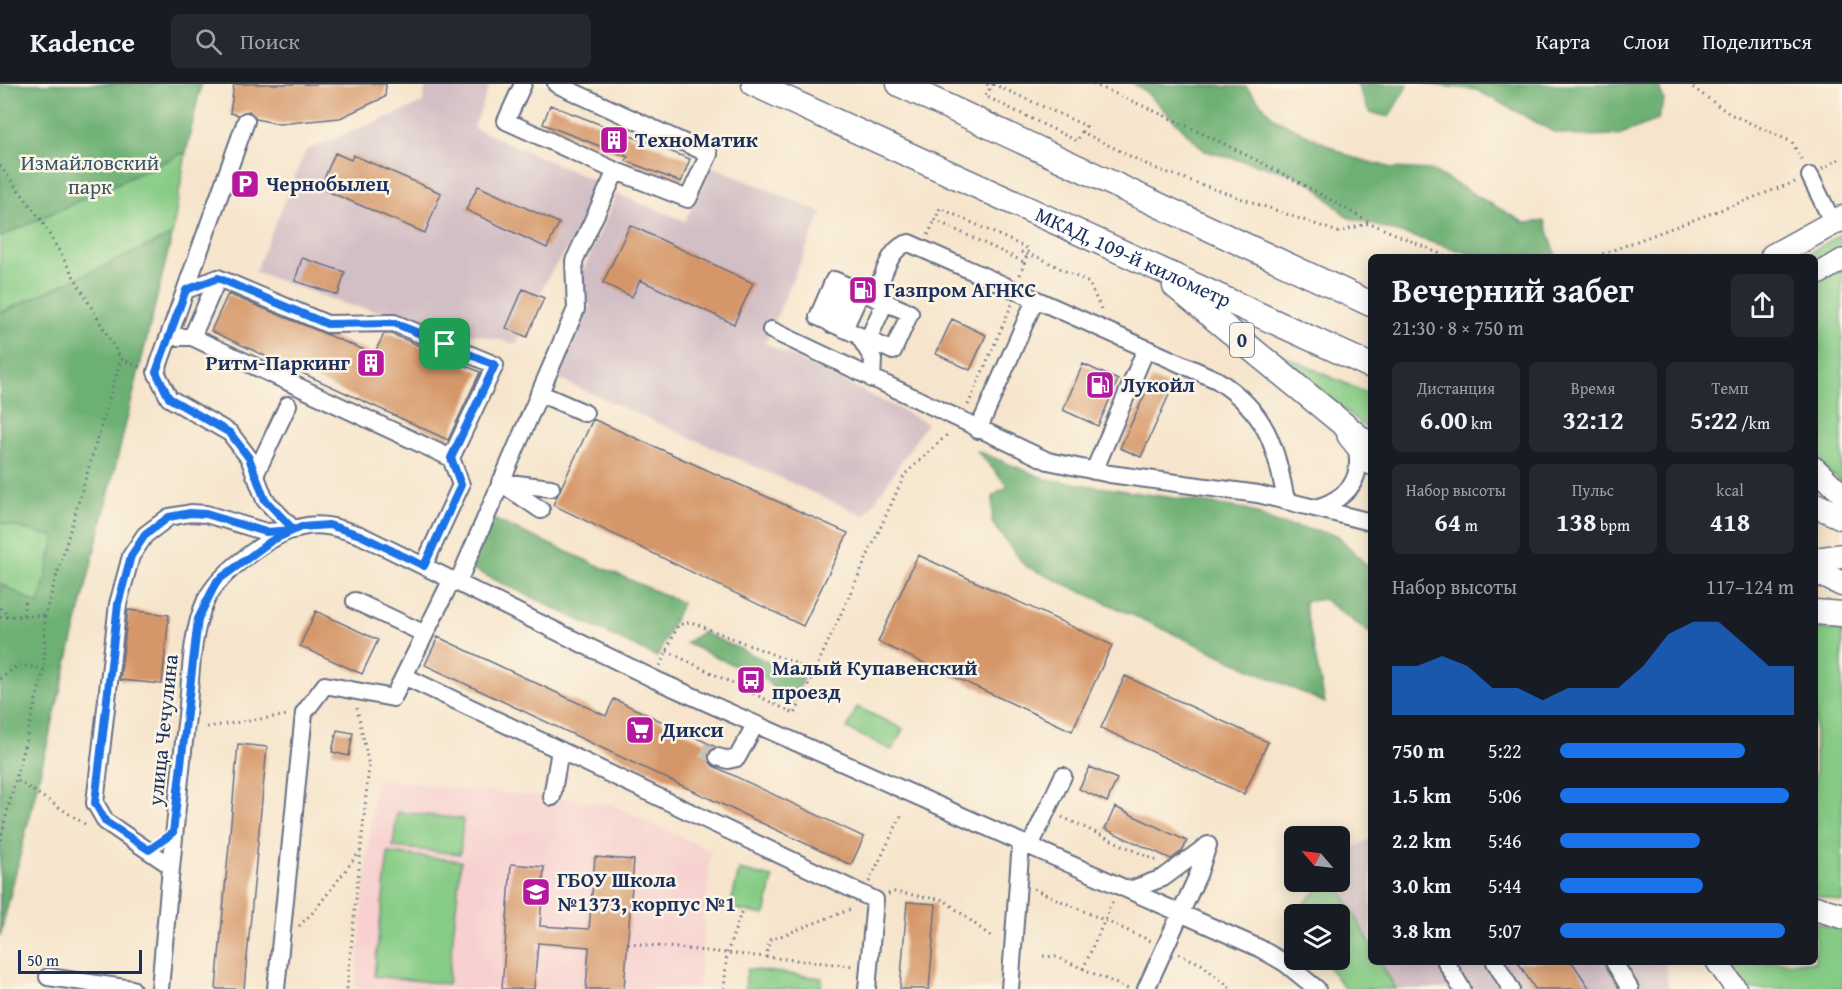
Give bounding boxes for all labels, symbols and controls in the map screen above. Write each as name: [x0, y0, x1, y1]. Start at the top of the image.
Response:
search box: [171, 14, 591, 68]
text: Kadence: [30, 21, 135, 62]
icon: search: [192, 25, 225, 58]
text: Поиск: [240, 25, 300, 57]
text: Карта: [1536, 26, 1590, 57]
text: Слои: [1623, 26, 1669, 57]
text: Поделиться: [1702, 26, 1812, 57]
building icon: ТехноМатик: [598, 124, 630, 156]
place label: ТехноМатик: [635, 124, 759, 155]
park label: Измайловский парк: [21, 147, 159, 202]
parking icon: Чернобылец: [229, 168, 261, 200]
place label: Чернобылец: [266, 168, 390, 199]
street label: МКАД, 109-й километр: [1031, 199, 1236, 315]
text: Вечерний забег: [1392, 266, 1634, 314]
fuel station icon: Газпром АГНКС: [847, 274, 879, 306]
place label: Газпром АГНКС: [884, 274, 1036, 305]
button: share: [1731, 274, 1794, 337]
text: 21:30 · 8 × 750 m: [1392, 313, 1524, 342]
pin: [419, 318, 470, 369]
road number: 0: [1230, 323, 1254, 357]
icon: arrive: [428, 327, 461, 360]
place label: Ритм-Паркинг: [206, 347, 351, 378]
building icon: Ритм-Паркинг: [355, 347, 387, 379]
fuel station icon: Лукойл: [1084, 369, 1116, 401]
place label: Лукойл: [1121, 369, 1195, 400]
text: Дистанция: [1417, 376, 1495, 400]
text: Время: [1571, 376, 1615, 400]
text: Темп: [1712, 376, 1748, 400]
text: 6.00: [1420, 400, 1468, 439]
text: 32:12: [1562, 400, 1624, 439]
text: 5:22: [1690, 400, 1738, 439]
text: km: [1468, 411, 1492, 435]
text: /km: [1738, 411, 1770, 435]
text: Набор высоты: [1406, 478, 1506, 502]
text: Пульс: [1572, 478, 1614, 502]
text: kcal: [1716, 478, 1744, 502]
text: 64: [1434, 502, 1461, 541]
text: 138: [1556, 502, 1596, 541]
text: 418: [1710, 502, 1750, 541]
text: m: [1461, 513, 1478, 537]
text: bpm: [1596, 513, 1630, 537]
text: Набор высоты: [1392, 572, 1517, 601]
text: 117–124 m: [1706, 572, 1794, 601]
place label: Малый Купавенский проезд: [772, 652, 977, 707]
street label: улица Чечулина: [139, 653, 186, 808]
bus stop icon: Малый Купавенский проезд: [735, 664, 767, 696]
supermarket icon: Дикси: [624, 714, 656, 746]
place label: Дикси: [660, 714, 724, 745]
text: 750 m: [1392, 736, 1445, 765]
text: 5:22: [1488, 736, 1522, 765]
text: 1.5 km: [1392, 781, 1451, 810]
text: 5:06: [1488, 781, 1522, 810]
north arrow: [1284, 826, 1350, 892]
map controls: [1284, 826, 1350, 970]
text: 2.2 km: [1392, 826, 1451, 855]
text: 5:46: [1488, 826, 1522, 855]
place label: ГБОУ Школа №1373, корпус №1: [557, 864, 736, 919]
text: 3.0 km: [1392, 871, 1451, 900]
text: 5:44: [1488, 871, 1522, 900]
school or university icon: ГБОУ Школа №1373, корпус №1: [520, 876, 552, 908]
button: layers: [1284, 904, 1350, 970]
text: 3.8 km: [1392, 916, 1451, 945]
text: 5:07: [1488, 916, 1522, 945]
scale bar: [18, 947, 142, 974]
text: 50 m: [27, 948, 59, 972]

